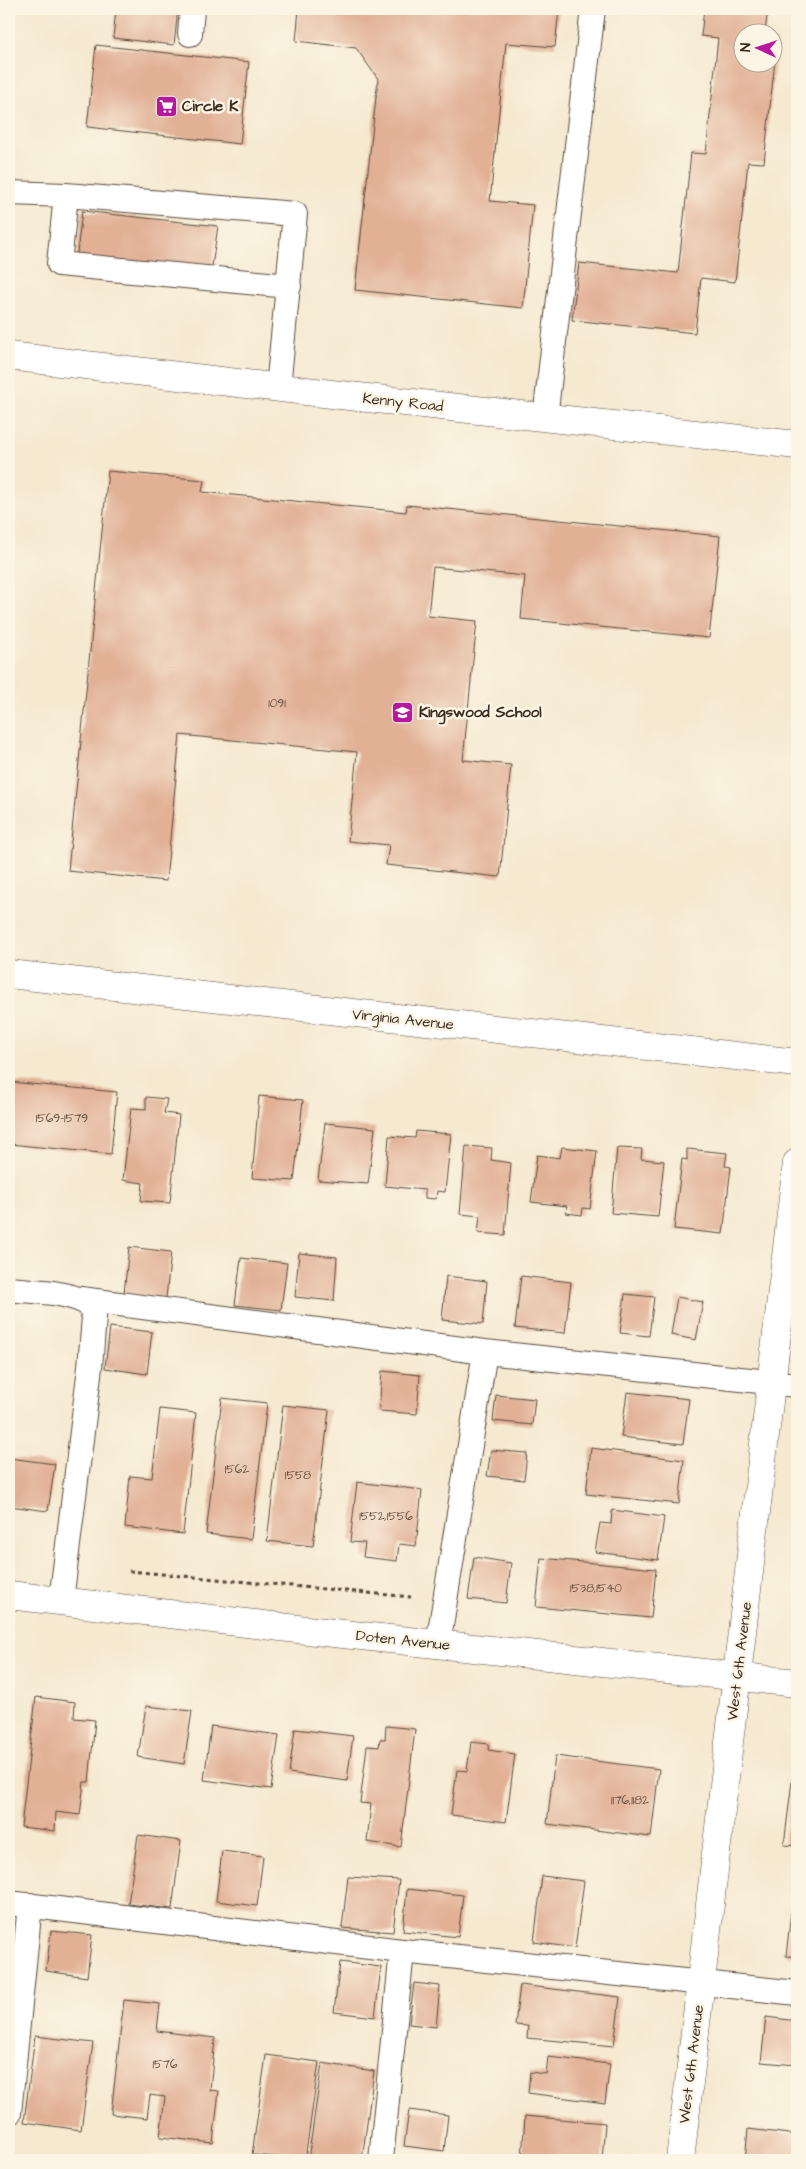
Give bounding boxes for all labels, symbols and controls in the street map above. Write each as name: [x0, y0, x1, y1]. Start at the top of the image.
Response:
north arrow: [734, 22, 784, 72]
text: N: [736, 42, 756, 52]
supermarket icon: Circle K: [154, 94, 178, 118]
place label: Circle K: [182, 96, 239, 117]
street label: Kenny Road: [362, 388, 445, 418]
house number: 1091: [268, 695, 286, 712]
school or university icon: Kingswood School: [391, 700, 415, 724]
place label: Kingswood School: [419, 702, 542, 725]
street label: Virginia Avenue: [351, 1004, 455, 1036]
house number: 1569-1579: [36, 1110, 88, 1127]
house number: 1562: [225, 1461, 249, 1478]
house number: 1558: [285, 1467, 311, 1484]
house number: 1552,1556: [359, 1508, 413, 1525]
house number: 1538,1540: [570, 1580, 622, 1597]
street label: West 6th Avenue: [722, 1600, 757, 1722]
street label: Doten Avenue: [355, 1625, 451, 1656]
house number: 1176,1182: [611, 1792, 649, 1809]
street label: West 6th Avenue: [674, 2003, 709, 2125]
house number: 1576: [153, 2056, 178, 2073]

